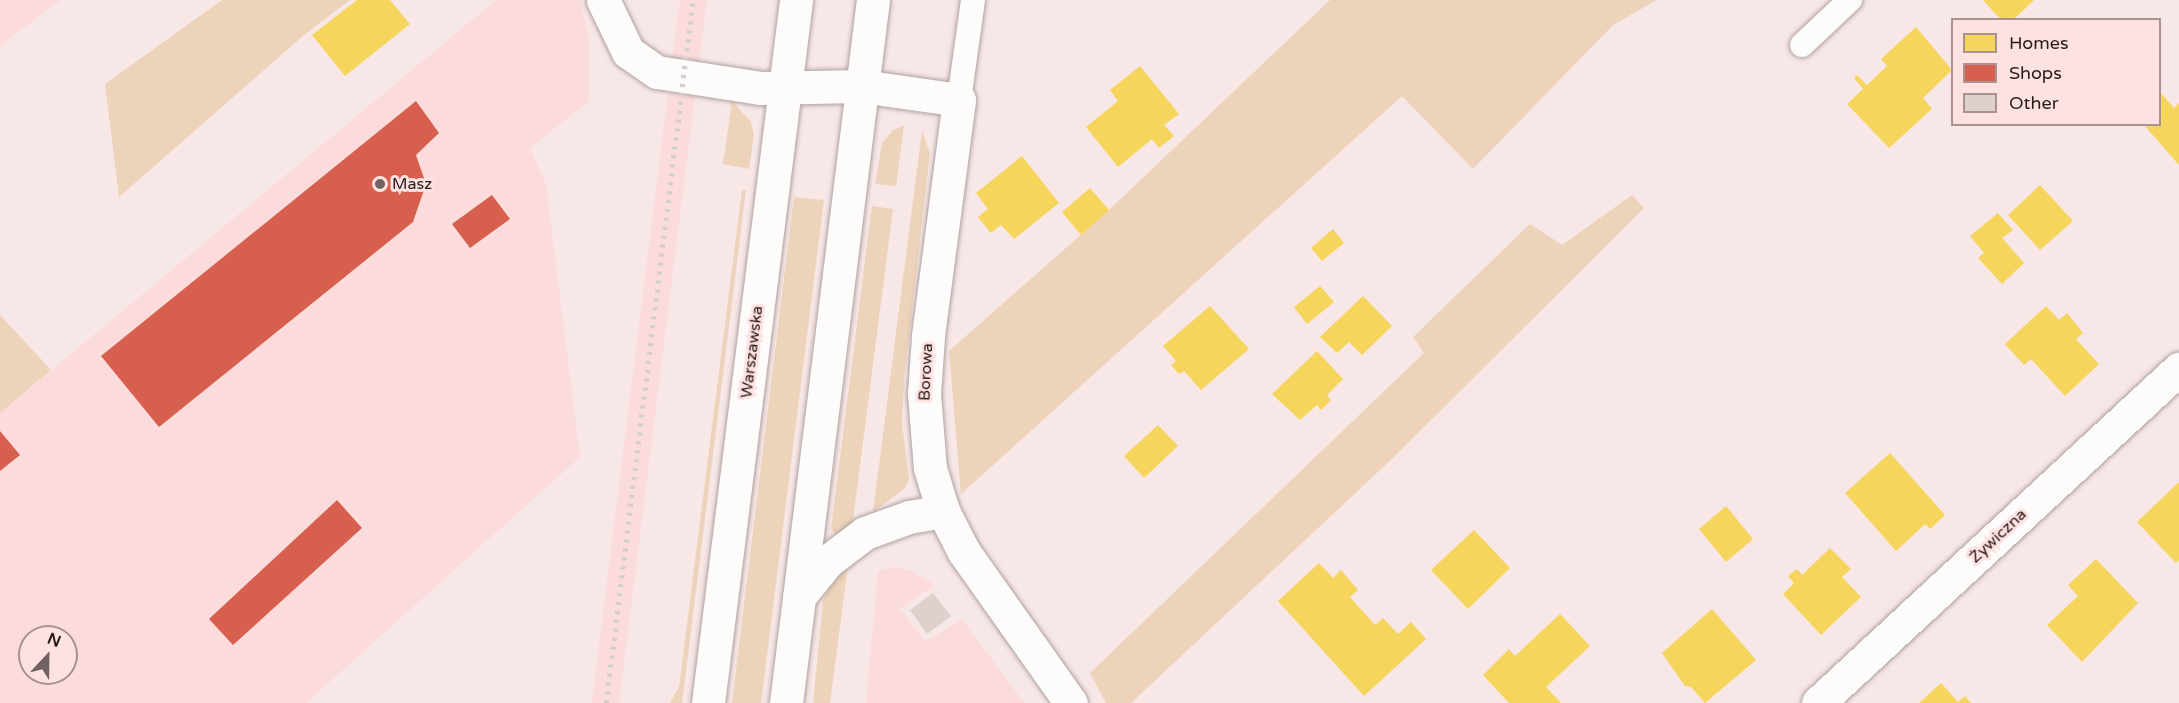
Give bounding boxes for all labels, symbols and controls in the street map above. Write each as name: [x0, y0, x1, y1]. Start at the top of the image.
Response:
legend: [1951, 18, 2161, 126]
text: Homes: [2009, 32, 2069, 54]
text: Shops: [2009, 62, 2062, 84]
text: Other: [2009, 92, 2059, 114]
place label: Masz: [392, 174, 432, 194]
marker: Masz: [373, 177, 387, 191]
street label: Warszawska: [737, 305, 767, 399]
street label: Borowa: [915, 343, 937, 401]
street label: Żywiczna: [1966, 505, 2030, 567]
north arrow: [18, 625, 78, 685]
text: N: [44, 628, 64, 652]

